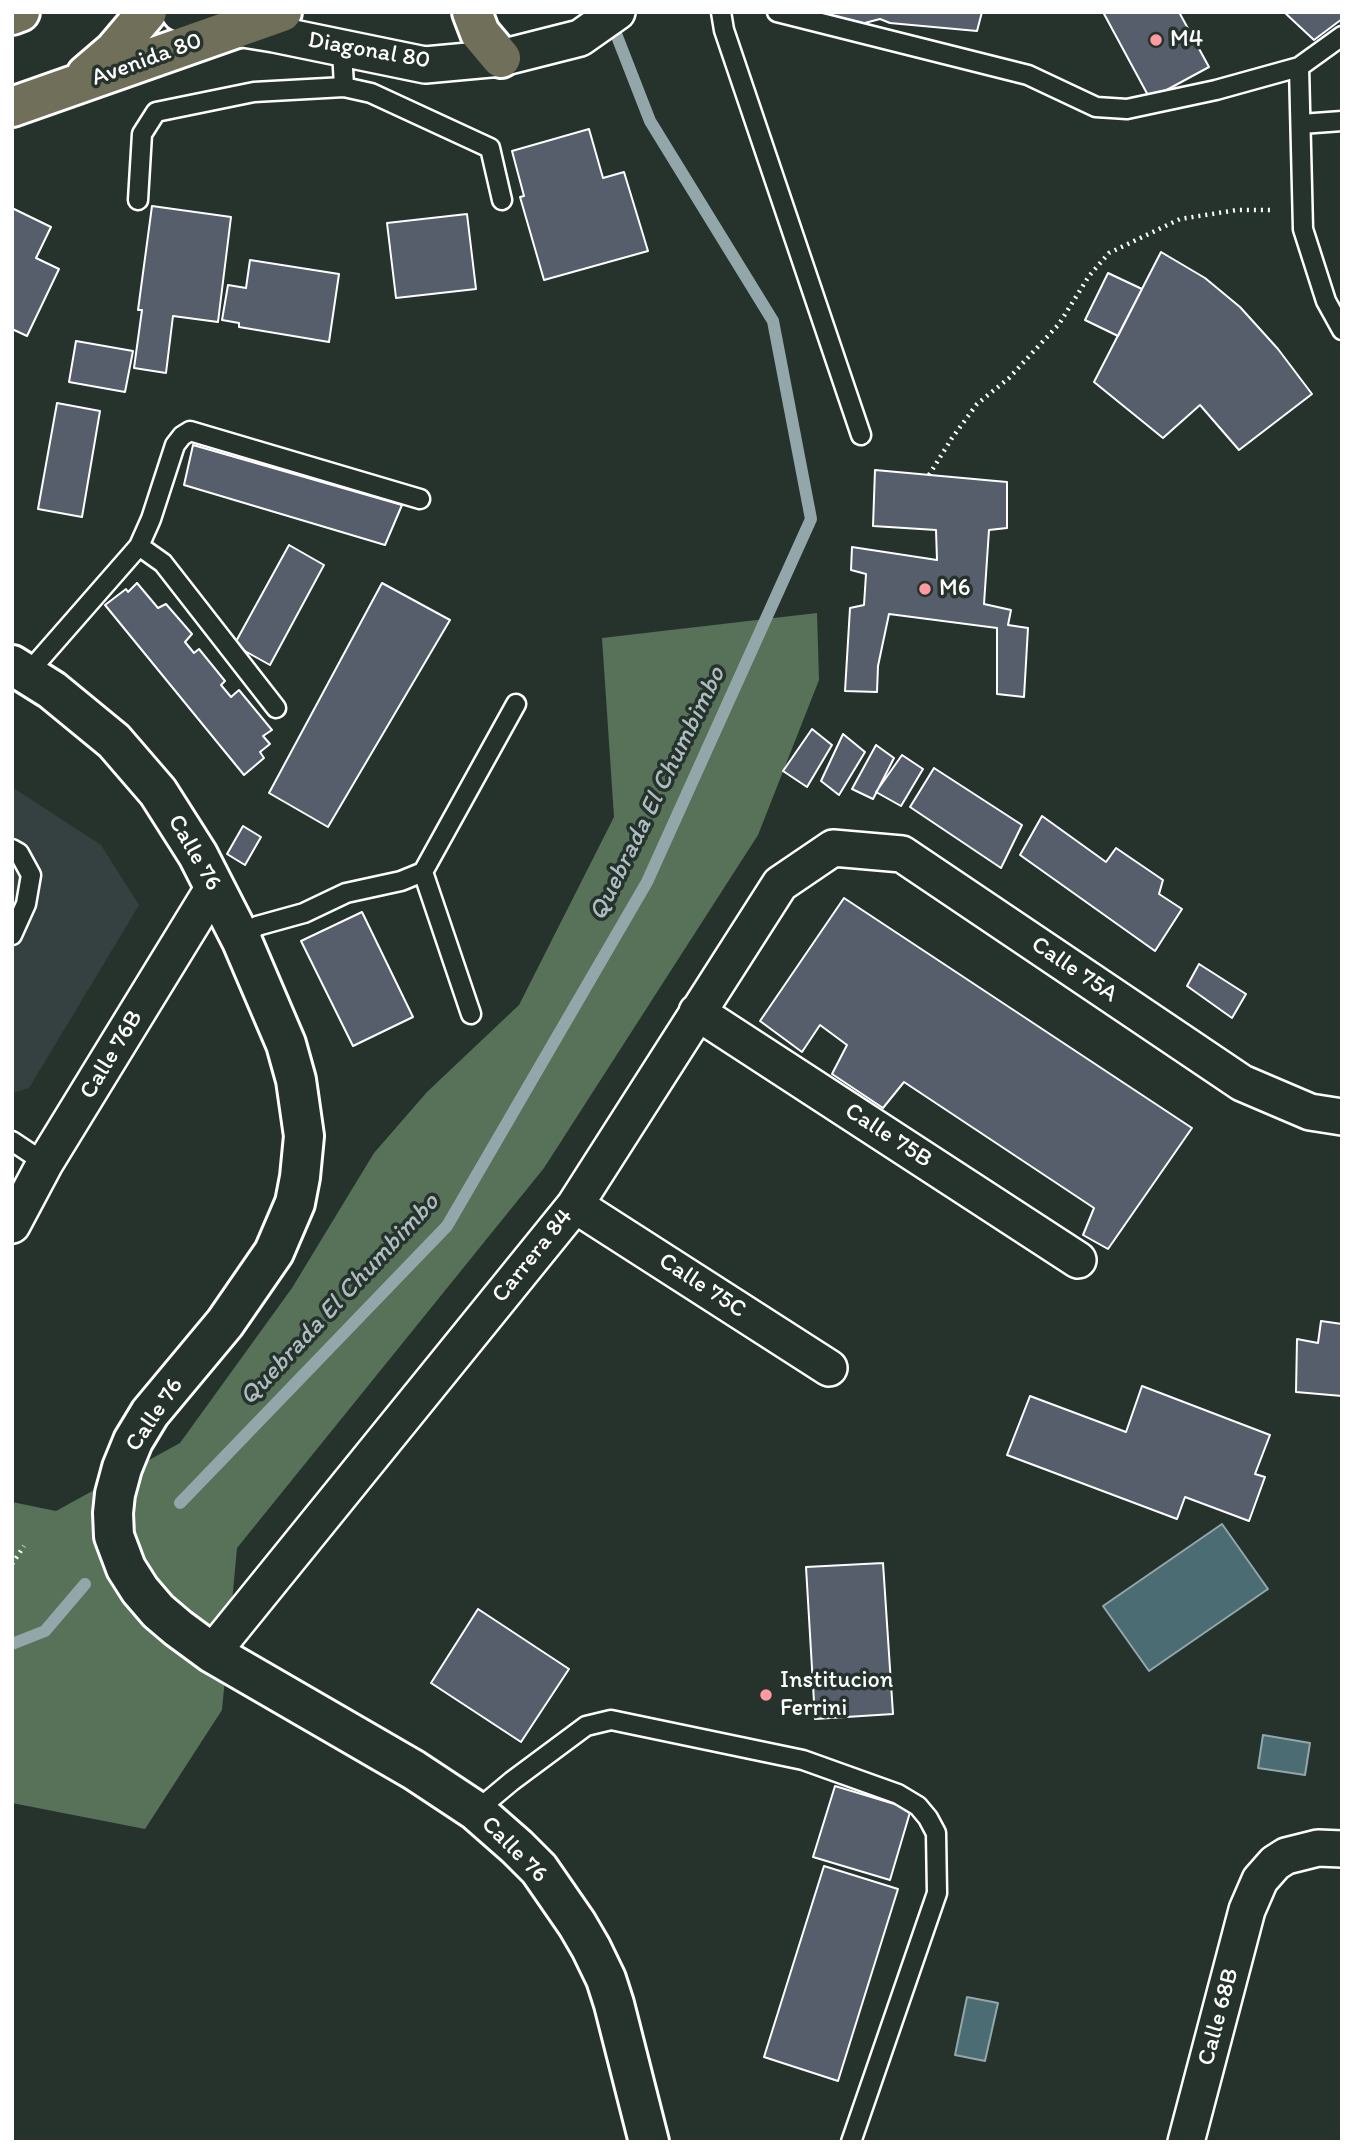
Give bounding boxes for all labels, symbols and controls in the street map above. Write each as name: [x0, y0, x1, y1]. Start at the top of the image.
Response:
street label: Diagonal 80: [306, 26, 432, 76]
place label: M4: [1170, 26, 1203, 54]
street label: Avenida 80: [88, 27, 206, 93]
marker: M4: [1148, 32, 1164, 48]
place label: M6: [939, 575, 971, 603]
marker: M6: [917, 581, 933, 597]
water label: Quebrada El Chumbimbo: [583, 662, 733, 926]
street label: Calle 76: [161, 810, 227, 896]
street label: Calle 75A: [1025, 931, 1123, 1009]
street label: Calle 76B: [74, 1005, 150, 1105]
street label: Calle 75B: [839, 1097, 937, 1175]
water label: Quebrada El Chumbimbo: [234, 1188, 446, 1412]
street label: Carrera 84: [486, 1203, 580, 1309]
street label: Calle 75C: [653, 1247, 751, 1325]
street label: Calle 76: [120, 1373, 190, 1457]
place label: Institucion Ferrini: [780, 1667, 893, 1723]
marker: Institucion Ferrini: [758, 1687, 774, 1703]
street label: Calle 76: [475, 1811, 553, 1889]
street label: Calle 68B: [1192, 1965, 1246, 2069]

